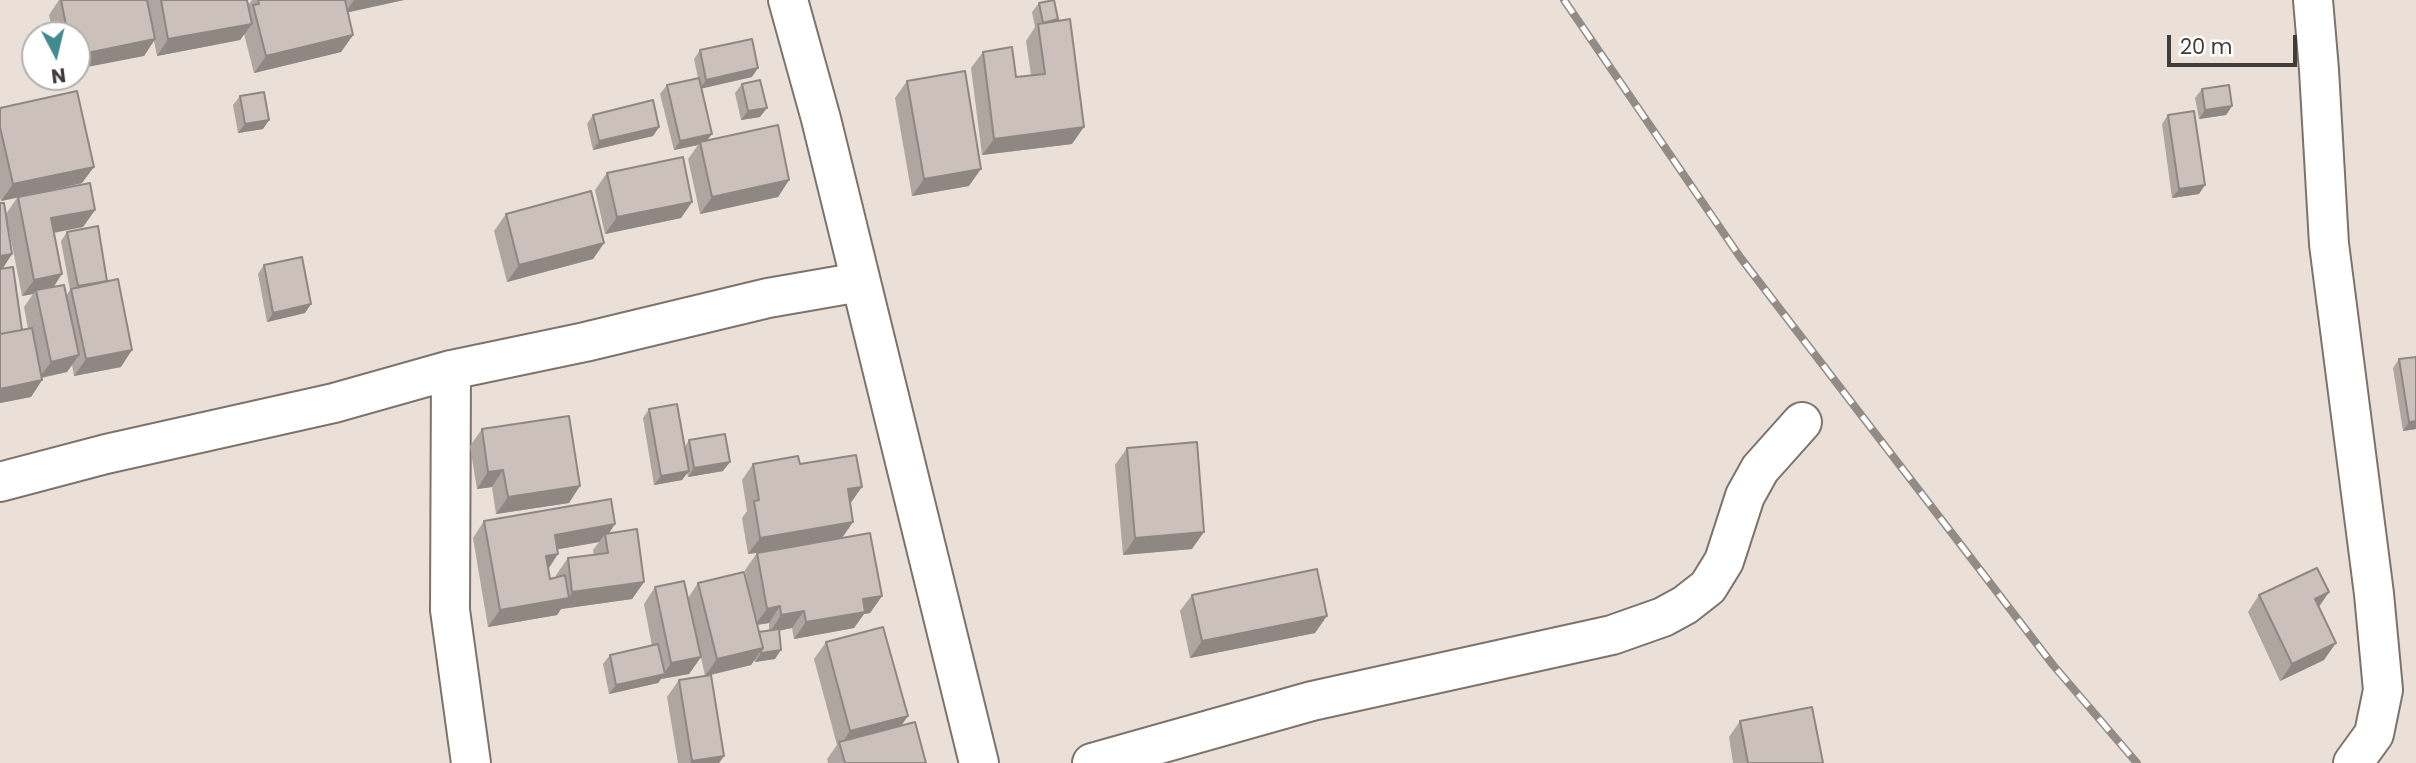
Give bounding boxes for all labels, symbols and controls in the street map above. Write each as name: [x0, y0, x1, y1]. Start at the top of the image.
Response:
north arrow: [21, 21, 91, 91]
scale bar: [2171, 21, 2300, 65]
text: 20 m: [2180, 32, 2233, 61]
text: N: [50, 61, 67, 90]

